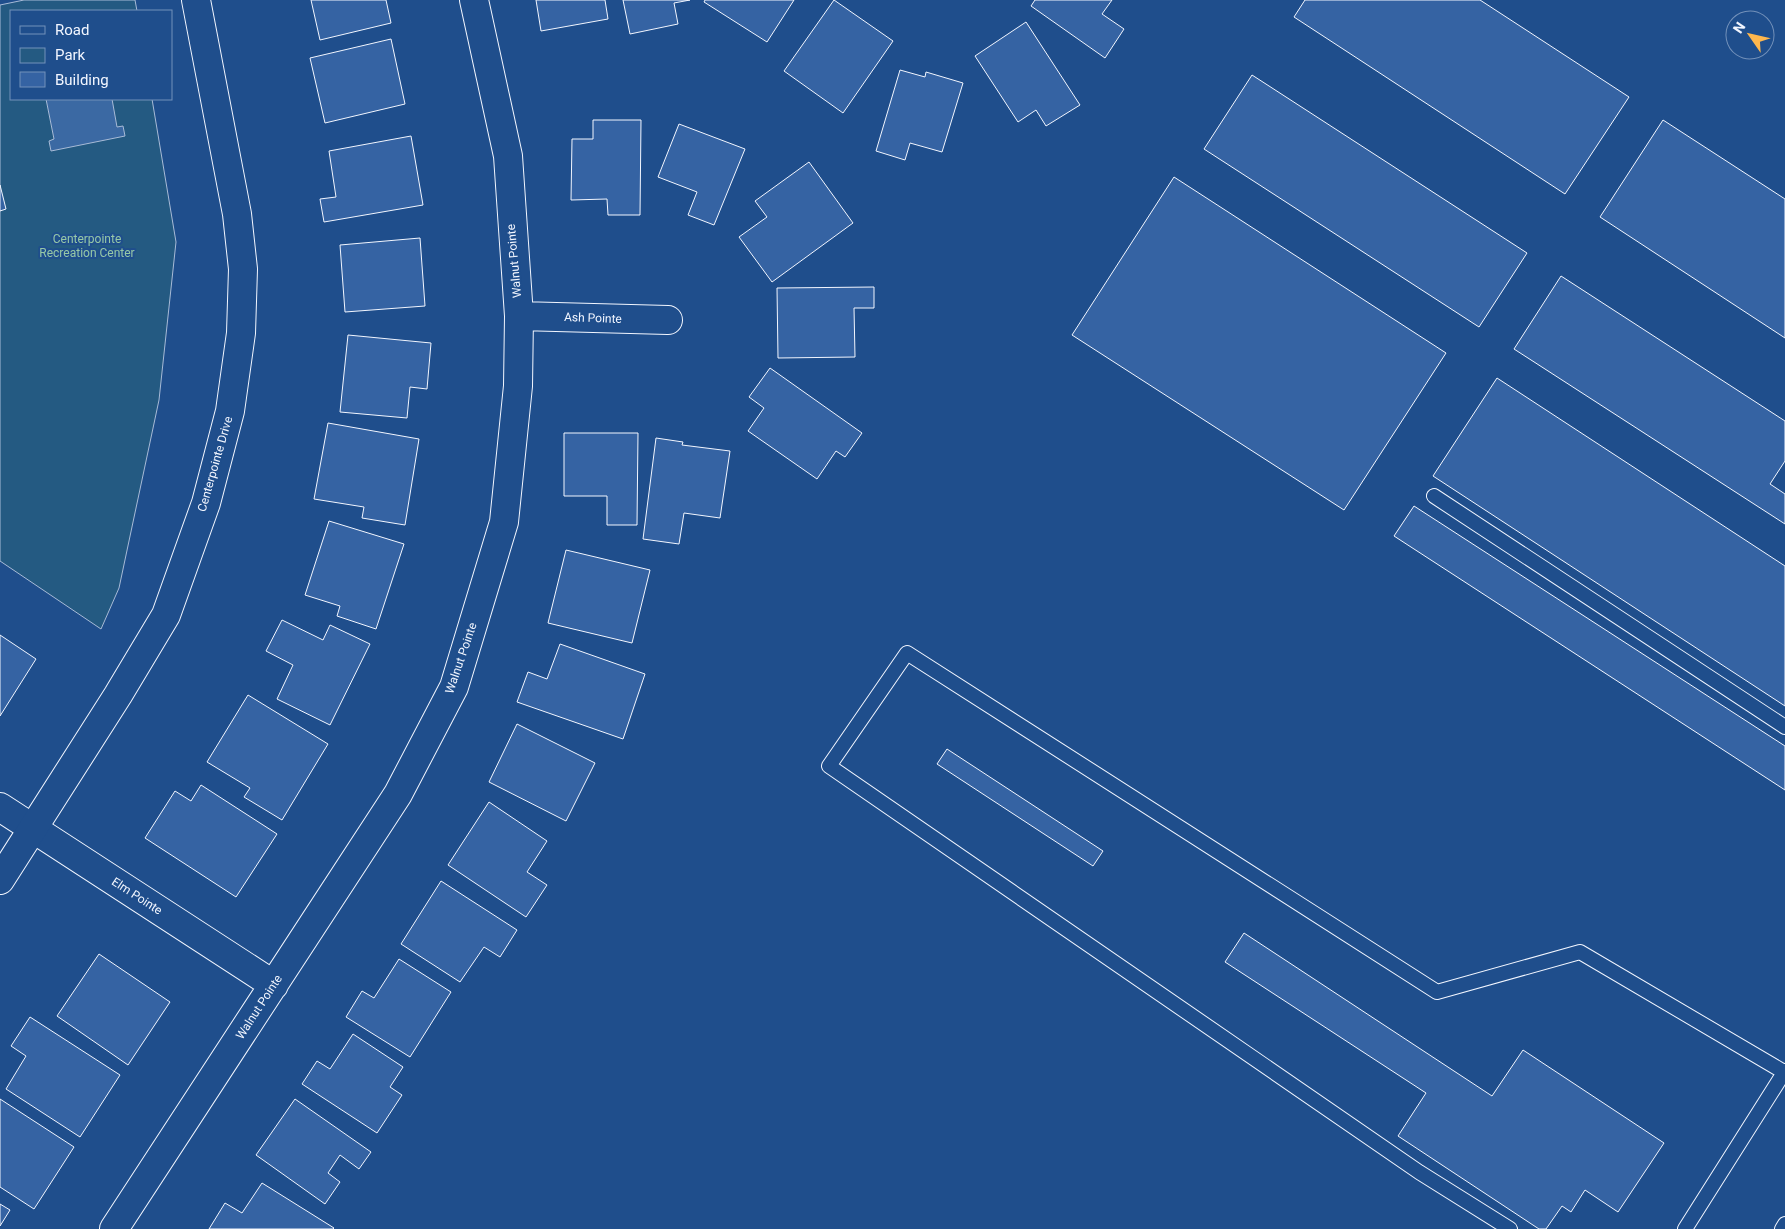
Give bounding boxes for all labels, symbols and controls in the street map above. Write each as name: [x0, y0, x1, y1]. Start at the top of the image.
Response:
legend: [10, 10, 172, 100]
north arrow: [1725, 10, 1775, 60]
text: N: [1730, 19, 1749, 36]
text: Road: [55, 21, 89, 39]
text: Park: [55, 46, 86, 64]
text: Building: [55, 71, 109, 89]
street label: Walnut Pointe: [504, 223, 524, 299]
park label: Centerpointe Recreation Center: [39, 232, 135, 260]
street label: Ash Pointe: [564, 310, 622, 326]
street label: Centerpointe Drive: [195, 415, 235, 513]
street label: Walnut Pointe: [442, 621, 480, 695]
street label: Elm Pointe: [109, 874, 165, 918]
street label: Walnut Pointe: [233, 972, 285, 1042]

